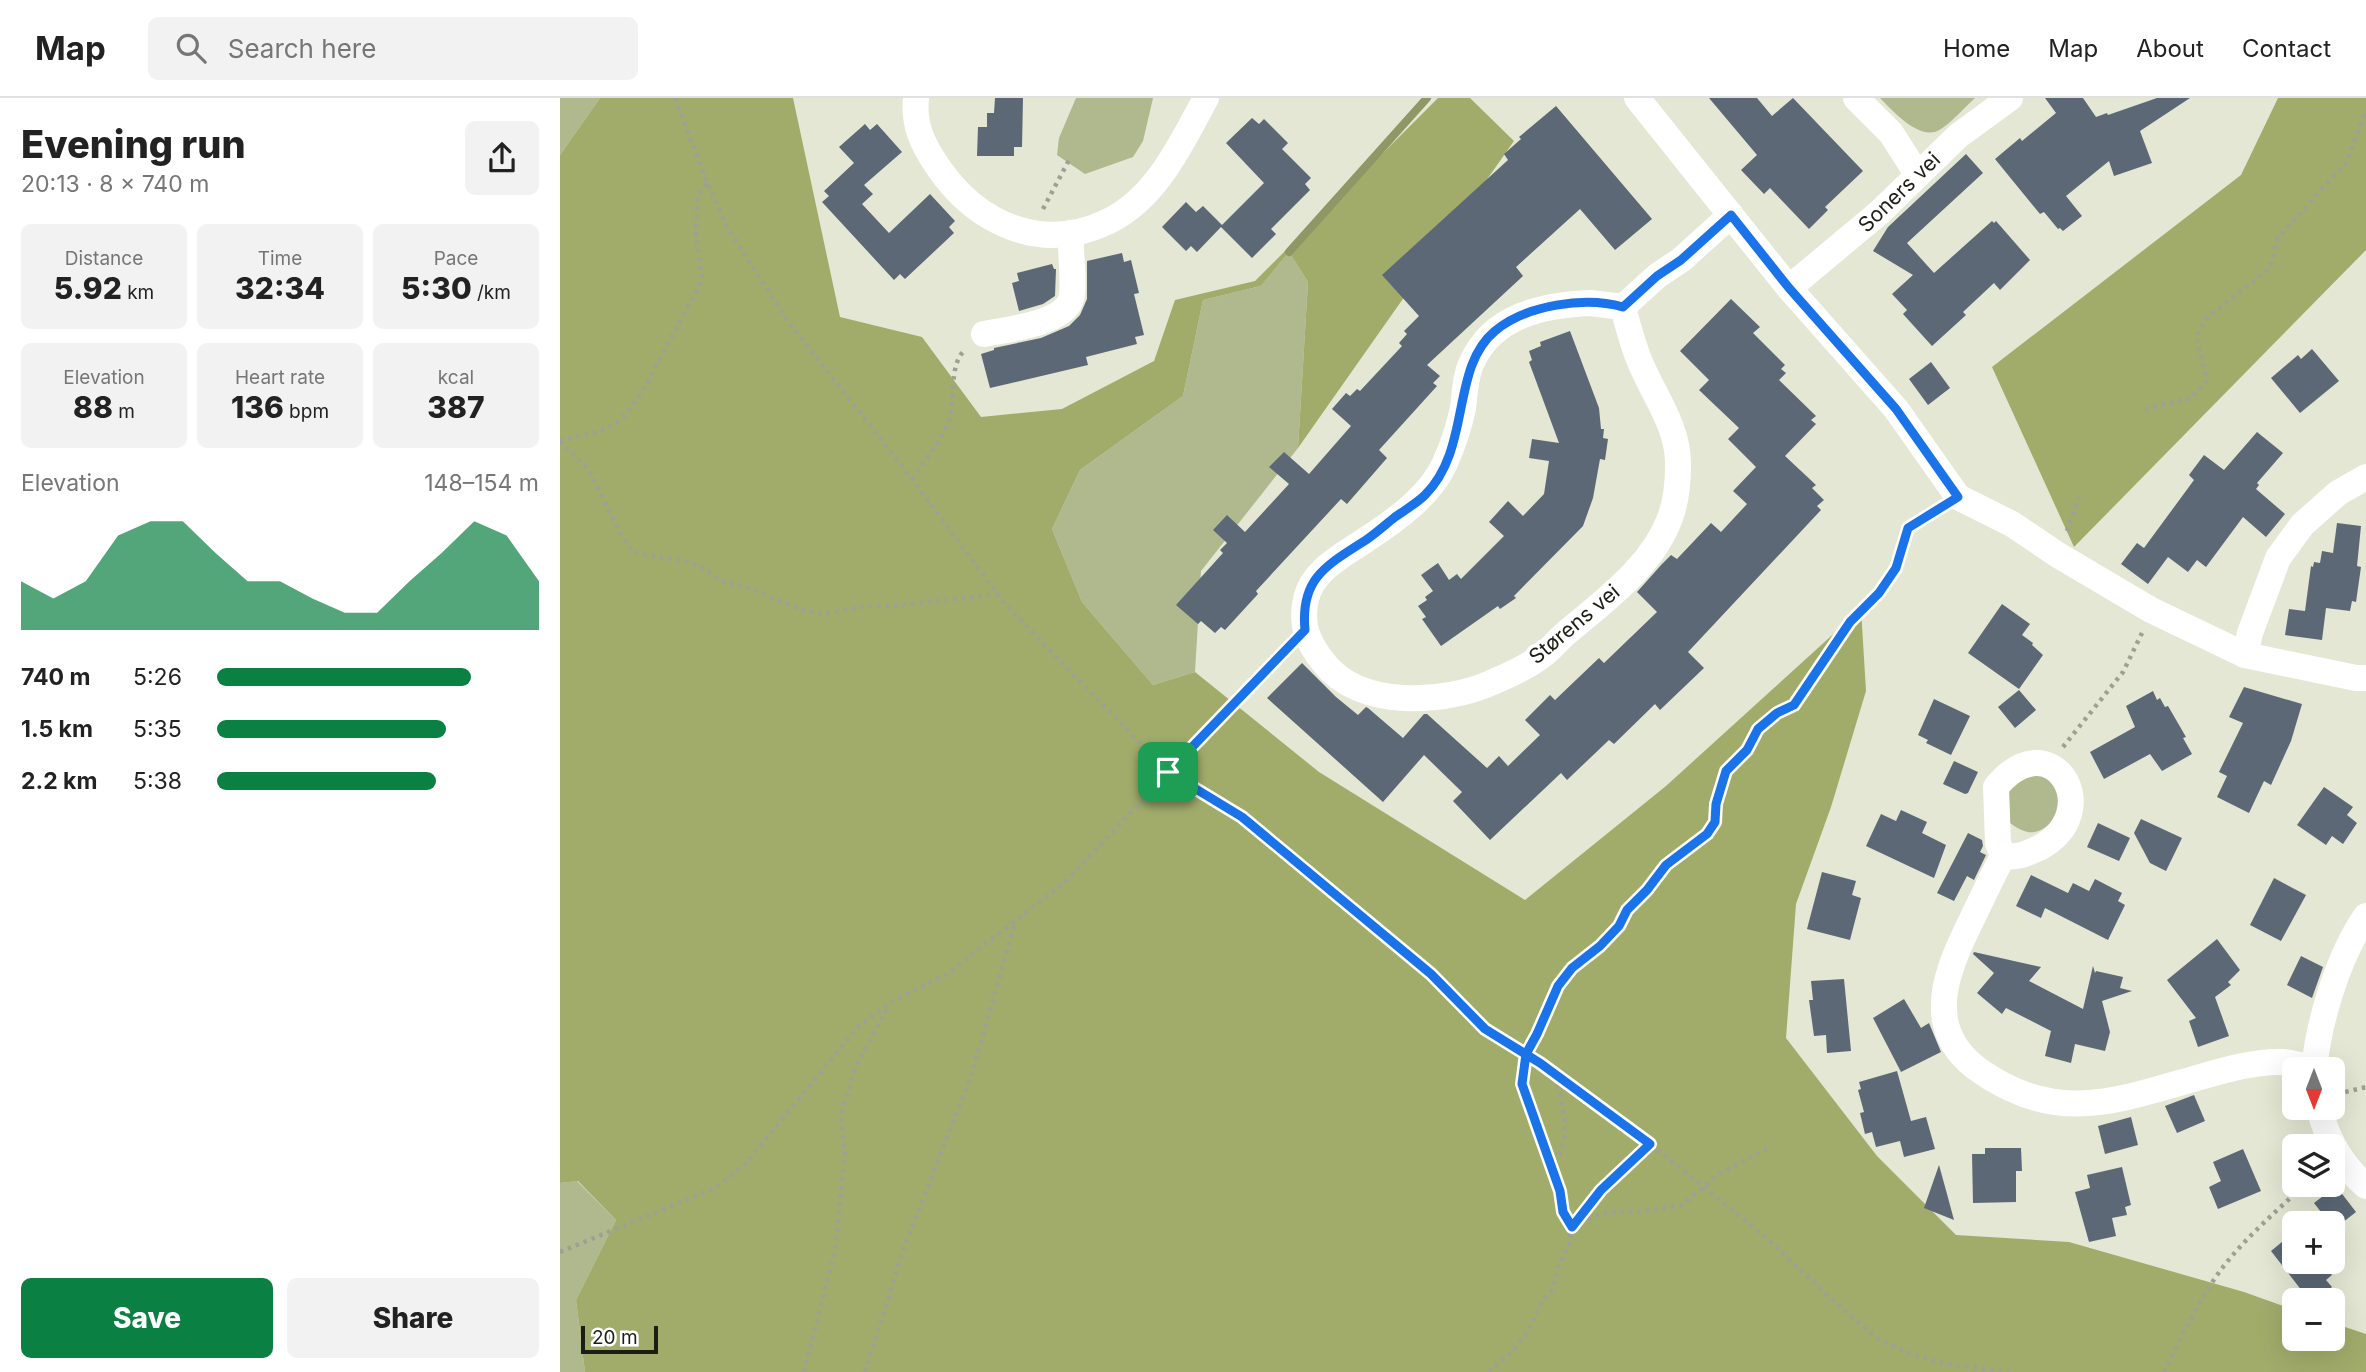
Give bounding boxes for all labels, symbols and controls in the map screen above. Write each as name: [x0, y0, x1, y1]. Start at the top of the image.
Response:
search box: [148, 17, 638, 80]
text: Map: [35, 28, 106, 68]
icon: search: [172, 29, 210, 67]
text: Search here: [228, 33, 376, 64]
text: Home: [1943, 34, 2010, 63]
text: Map: [2048, 34, 2098, 63]
text: About: [2136, 34, 2204, 63]
text: Contact: [2242, 34, 2331, 63]
text: Evening run: [21, 121, 246, 167]
button: share: [465, 121, 539, 195]
street label: Soners vei: [1853, 147, 1945, 237]
text: 20:13 · 8 × 740 m: [21, 170, 209, 198]
text: Distance: [65, 247, 143, 270]
text: Time: [258, 247, 302, 270]
text: Pace: [434, 247, 478, 270]
text: 5.92: [54, 270, 122, 306]
text: 32:34: [235, 270, 325, 306]
text: 5:30: [401, 270, 472, 306]
text: km: [122, 281, 154, 304]
text: /km: [472, 281, 511, 304]
text: Elevation: [63, 366, 145, 389]
text: Heart rate: [235, 366, 325, 389]
text: kcal: [438, 366, 474, 389]
text: 88: [73, 389, 113, 425]
text: 136: [231, 389, 284, 425]
text: 387: [427, 389, 485, 425]
text: m: [113, 400, 135, 423]
text: bpm: [284, 400, 329, 423]
text: Elevation: [21, 469, 120, 497]
text: 148–154 m: [424, 469, 539, 497]
street label: Størens vei: [1524, 579, 1624, 669]
text: 740 m: [21, 663, 91, 691]
text: 5:26: [133, 663, 182, 691]
text: 1.5 km: [21, 715, 93, 743]
text: 5:35: [133, 715, 182, 743]
pin: [1138, 742, 1198, 802]
icon: arrive: [1149, 753, 1187, 791]
text: 2.2 km: [21, 767, 97, 795]
text: 5:38: [133, 767, 182, 795]
north arrow: [2282, 1057, 2345, 1120]
map controls: [2282, 1057, 2345, 1351]
button: layers: [2282, 1134, 2345, 1197]
button: +: [2282, 1211, 2345, 1274]
button: Save: [21, 1278, 273, 1358]
button: Share: [287, 1278, 539, 1358]
button: −: [2282, 1288, 2345, 1351]
scale bar: [581, 1323, 658, 1355]
text: 20 m: [592, 1326, 638, 1349]

